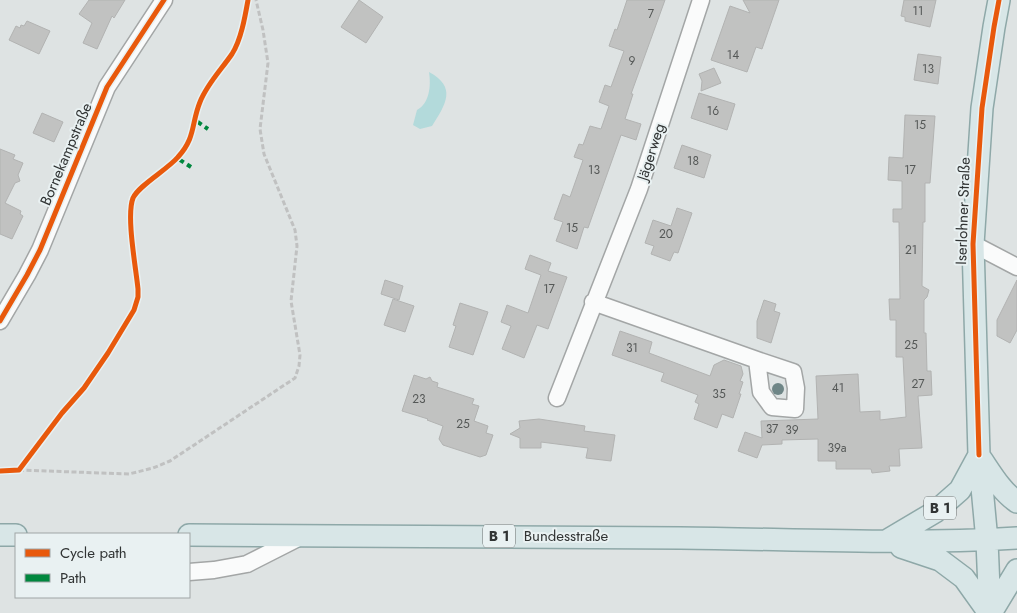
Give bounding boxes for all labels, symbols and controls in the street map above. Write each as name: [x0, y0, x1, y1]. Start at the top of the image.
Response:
house number: 11: [913, 2, 923, 20]
house number: 7: [648, 5, 655, 23]
house number: 14: [727, 46, 739, 64]
house number: 9: [629, 52, 636, 70]
house number: 13: [922, 60, 934, 78]
street label: Bornekampstraße: [34, 99, 98, 209]
house number: 16: [707, 102, 719, 120]
house number: 15: [914, 116, 926, 134]
street label: Jägerweg: [631, 121, 671, 185]
house number: 18: [687, 152, 699, 170]
street label: Iserlohner Straße: [950, 157, 976, 265]
house number: 13: [588, 161, 600, 179]
house number: 17: [904, 161, 917, 179]
house number: 15: [566, 219, 578, 237]
house number: 20: [659, 225, 673, 243]
house number: 21: [905, 241, 917, 259]
house number: 17: [543, 280, 556, 298]
house number: 25: [904, 336, 918, 354]
house number: 31: [626, 339, 638, 357]
house number: 27: [911, 375, 925, 393]
house number: 41: [832, 379, 844, 397]
house number: 35: [712, 385, 726, 403]
house number: 23: [412, 390, 426, 408]
house number: 25: [456, 415, 470, 433]
house number: 37: [766, 420, 779, 438]
house number: 39: [785, 421, 799, 439]
house number: 39a: [828, 439, 847, 457]
road number: B 1: [924, 496, 956, 520]
road number: B 1: [483, 524, 515, 548]
street label: Bundesstraße: [524, 525, 609, 547]
legend: [15, 533, 190, 598]
text: Cycle path: [60, 542, 127, 564]
text: Path: [60, 567, 86, 589]

